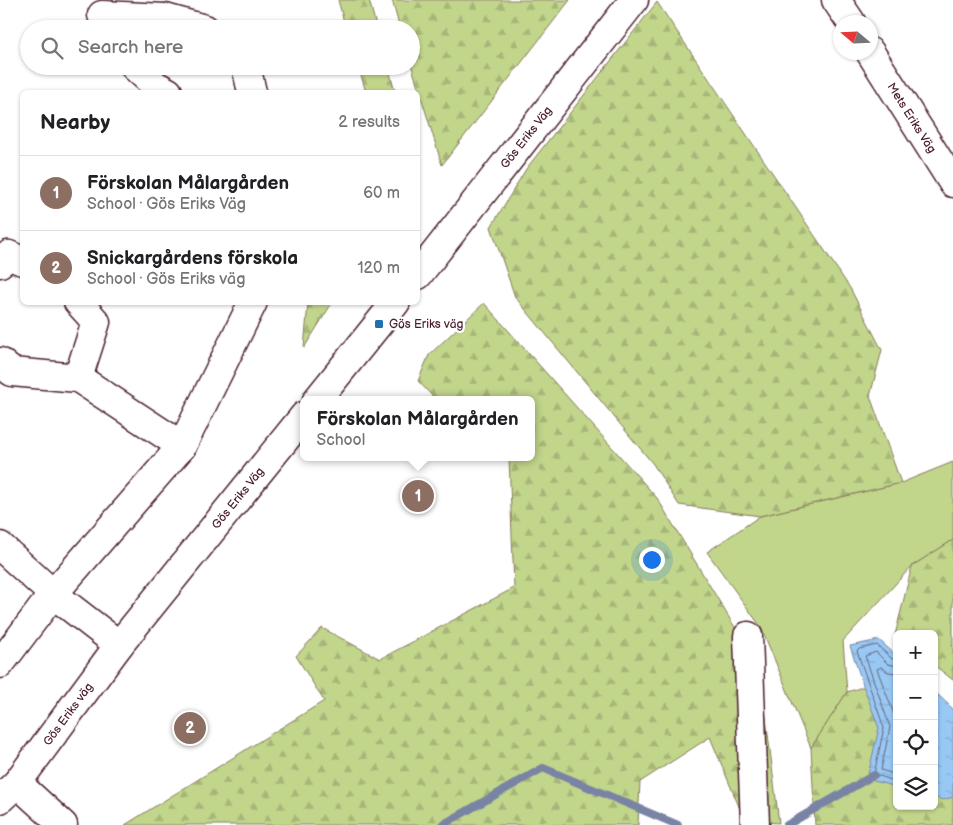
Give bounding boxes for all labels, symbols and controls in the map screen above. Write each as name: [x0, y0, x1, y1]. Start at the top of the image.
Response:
north arrow: [833, 15, 878, 60]
search box: [20, 20, 420, 75]
icon: search: [38, 34, 66, 62]
text: Search here: [78, 36, 183, 59]
street label: Mets Eriks Väg: [884, 80, 939, 156]
street label: Gös Eriks Väg: [497, 104, 556, 172]
text: Nearby: [40, 110, 110, 135]
text: 2 results: [338, 113, 400, 132]
text: Förskolan Målargården: [87, 172, 289, 195]
text: 1: [53, 184, 59, 203]
text: 60 m: [363, 184, 400, 203]
text: School · Gös Eriks Väg: [87, 195, 246, 214]
text: Snickargårdens förskola: [87, 247, 298, 270]
text: 2: [51, 259, 61, 278]
text: 120 m: [357, 259, 400, 278]
text: School · Gös Eriks väg: [87, 270, 245, 289]
place label: Gös Eriks väg: [389, 317, 463, 332]
marker: Gös Eriks väg: [373, 318, 385, 330]
popup: [300, 396, 535, 461]
text: Förskolan Målargården: [316, 408, 519, 431]
text: School: [316, 431, 365, 450]
street label: Gös Eriks Väg: [209, 464, 268, 532]
pin: 1: [402, 477, 434, 515]
your location: [639, 547, 665, 573]
map controls: [893, 630, 938, 810]
button: +: [893, 630, 938, 675]
button: −: [893, 675, 938, 720]
street label: Gös Eriks väg: [40, 680, 97, 749]
pin: 2: [174, 709, 206, 747]
button: locate: [893, 720, 938, 765]
button: layers: [893, 765, 938, 810]

